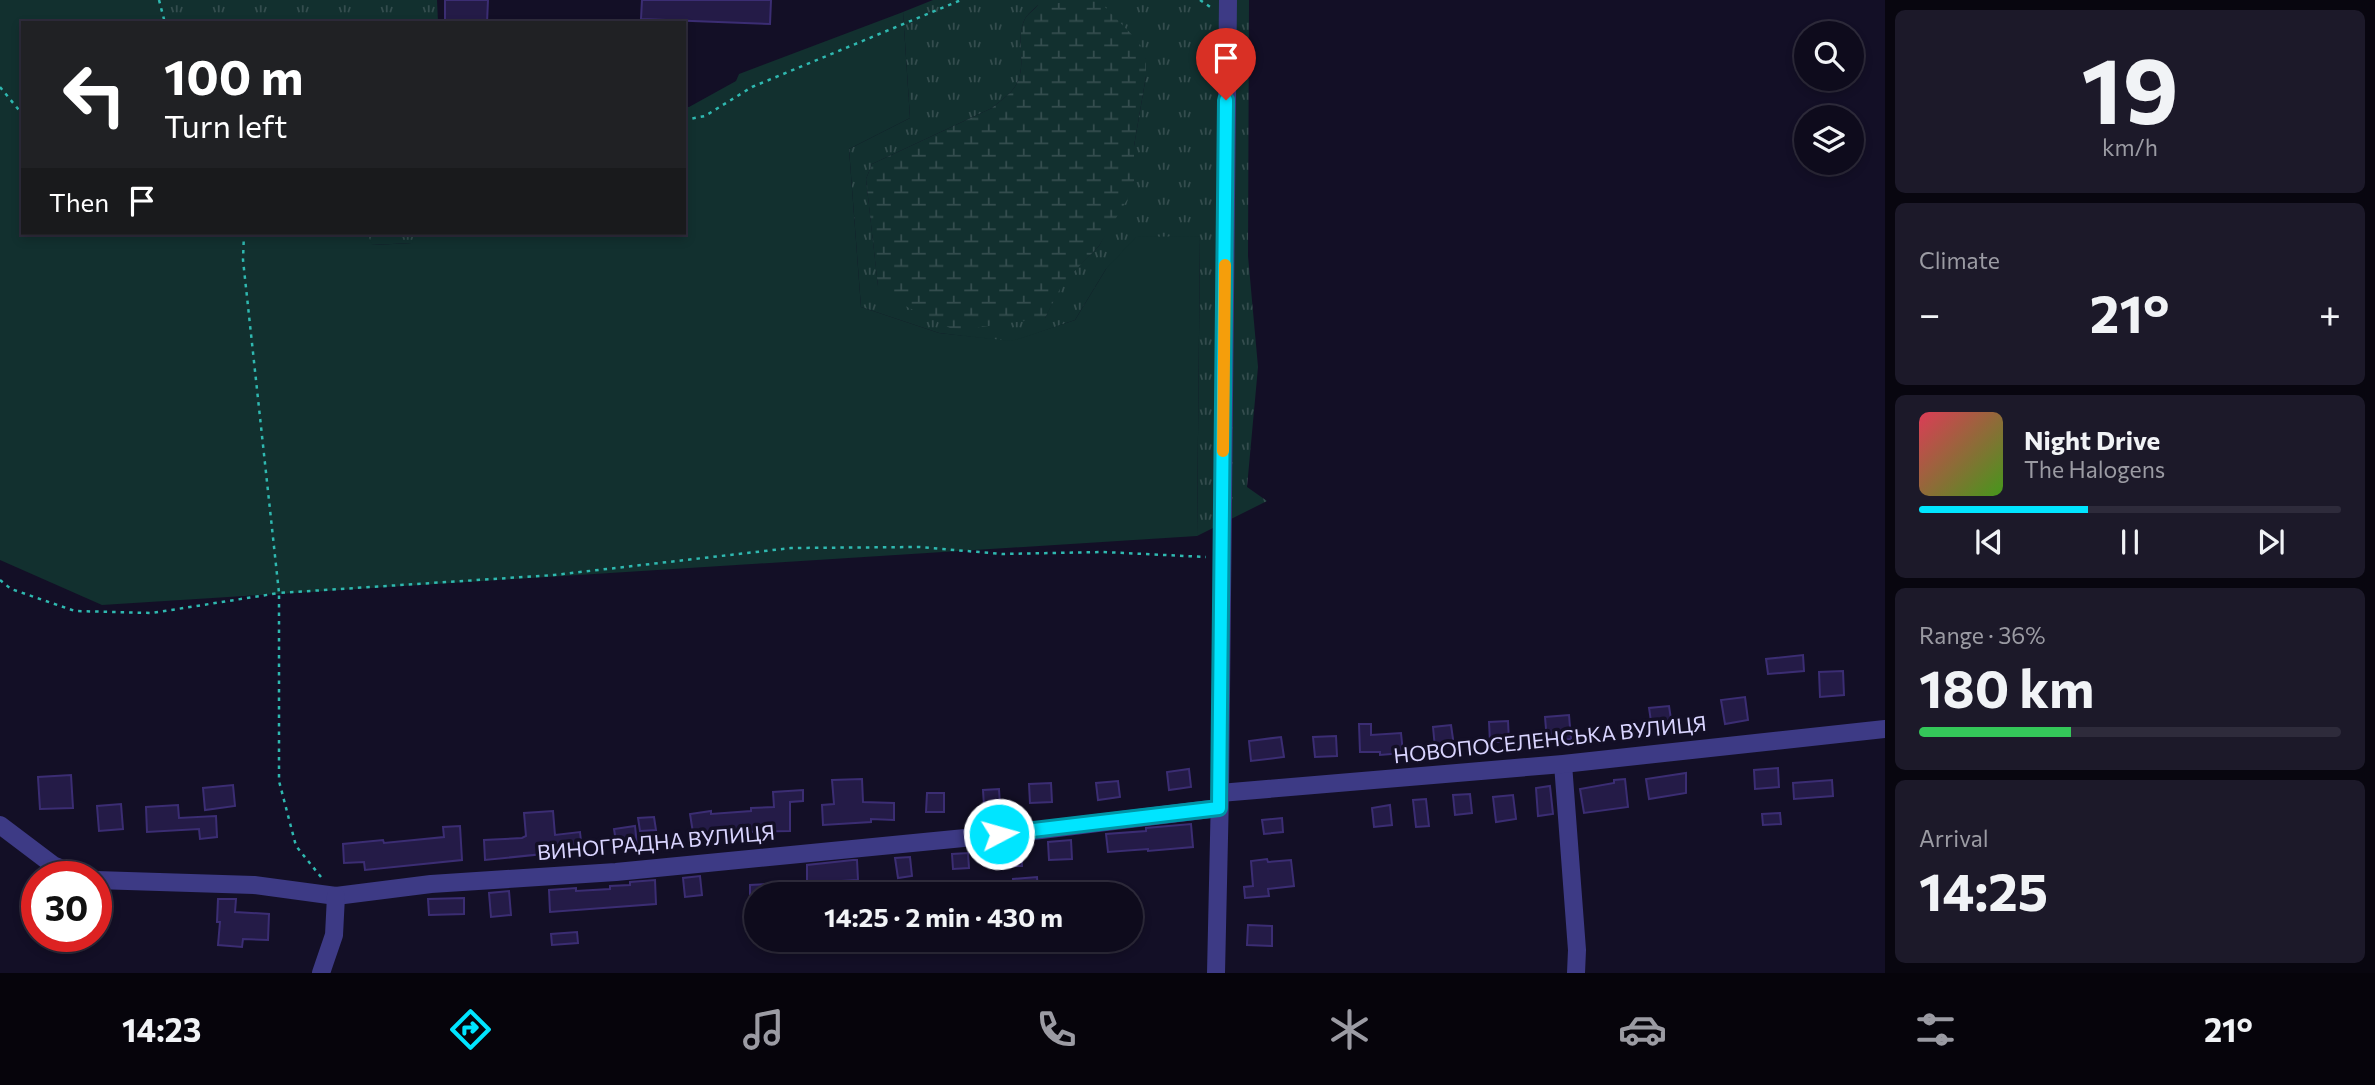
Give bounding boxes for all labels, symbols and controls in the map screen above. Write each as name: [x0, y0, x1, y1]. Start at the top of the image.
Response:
map controls: [1794, 21, 1864, 175]
button: search: [1794, 21, 1864, 91]
pin: [1196, 28, 1256, 100]
text: 19: [2081, 31, 2179, 143]
icon: arrive: [1207, 39, 1245, 77]
text: 100 m: [164, 45, 303, 105]
icon: left: [49, 49, 140, 140]
text: Turn left: [164, 105, 288, 145]
button: layers: [1794, 105, 1864, 175]
text: km/h: [2102, 133, 2158, 161]
icon: arrive: [123, 182, 161, 220]
text: Then: [49, 186, 109, 217]
text: Climate: [1919, 246, 2000, 274]
text: 21°: [2090, 280, 2169, 344]
text: −: [1919, 289, 1941, 336]
text: +: [2319, 289, 2341, 336]
text: Night Drive: [2024, 424, 2160, 455]
text: The Halogens: [2024, 455, 2165, 483]
icon: previous: [1970, 523, 2008, 561]
icon: pause: [2111, 523, 2149, 561]
icon: next: [2252, 523, 2290, 561]
text: Range · 36%: [1919, 621, 2046, 649]
text: 180 km: [1919, 655, 2094, 719]
street label: НОВОПОСЕЛЕНСЬКА ВУЛИЦЯ: [1392, 710, 1708, 767]
position arrow: [962, 797, 1036, 871]
street label: ВИНОГРАДНА ВУЛИЦЯ: [536, 819, 776, 864]
text: Arrival: [1919, 824, 1989, 852]
text: 14:25: [1919, 858, 2048, 922]
speed limit sign: 30: [21, 861, 112, 952]
text: 14:25 · 2 min · 430 m: [824, 901, 1063, 932]
icon: directions: [446, 1005, 495, 1054]
icon: music: [739, 1005, 788, 1054]
icon: phone: [1032, 1005, 1081, 1054]
icon: climate: [1325, 1005, 1374, 1054]
icon: car: [1618, 1005, 1667, 1054]
icon: filters: [1911, 1005, 1960, 1054]
text: 14:23: [122, 1009, 201, 1049]
text: 21°: [2204, 1009, 2253, 1049]

